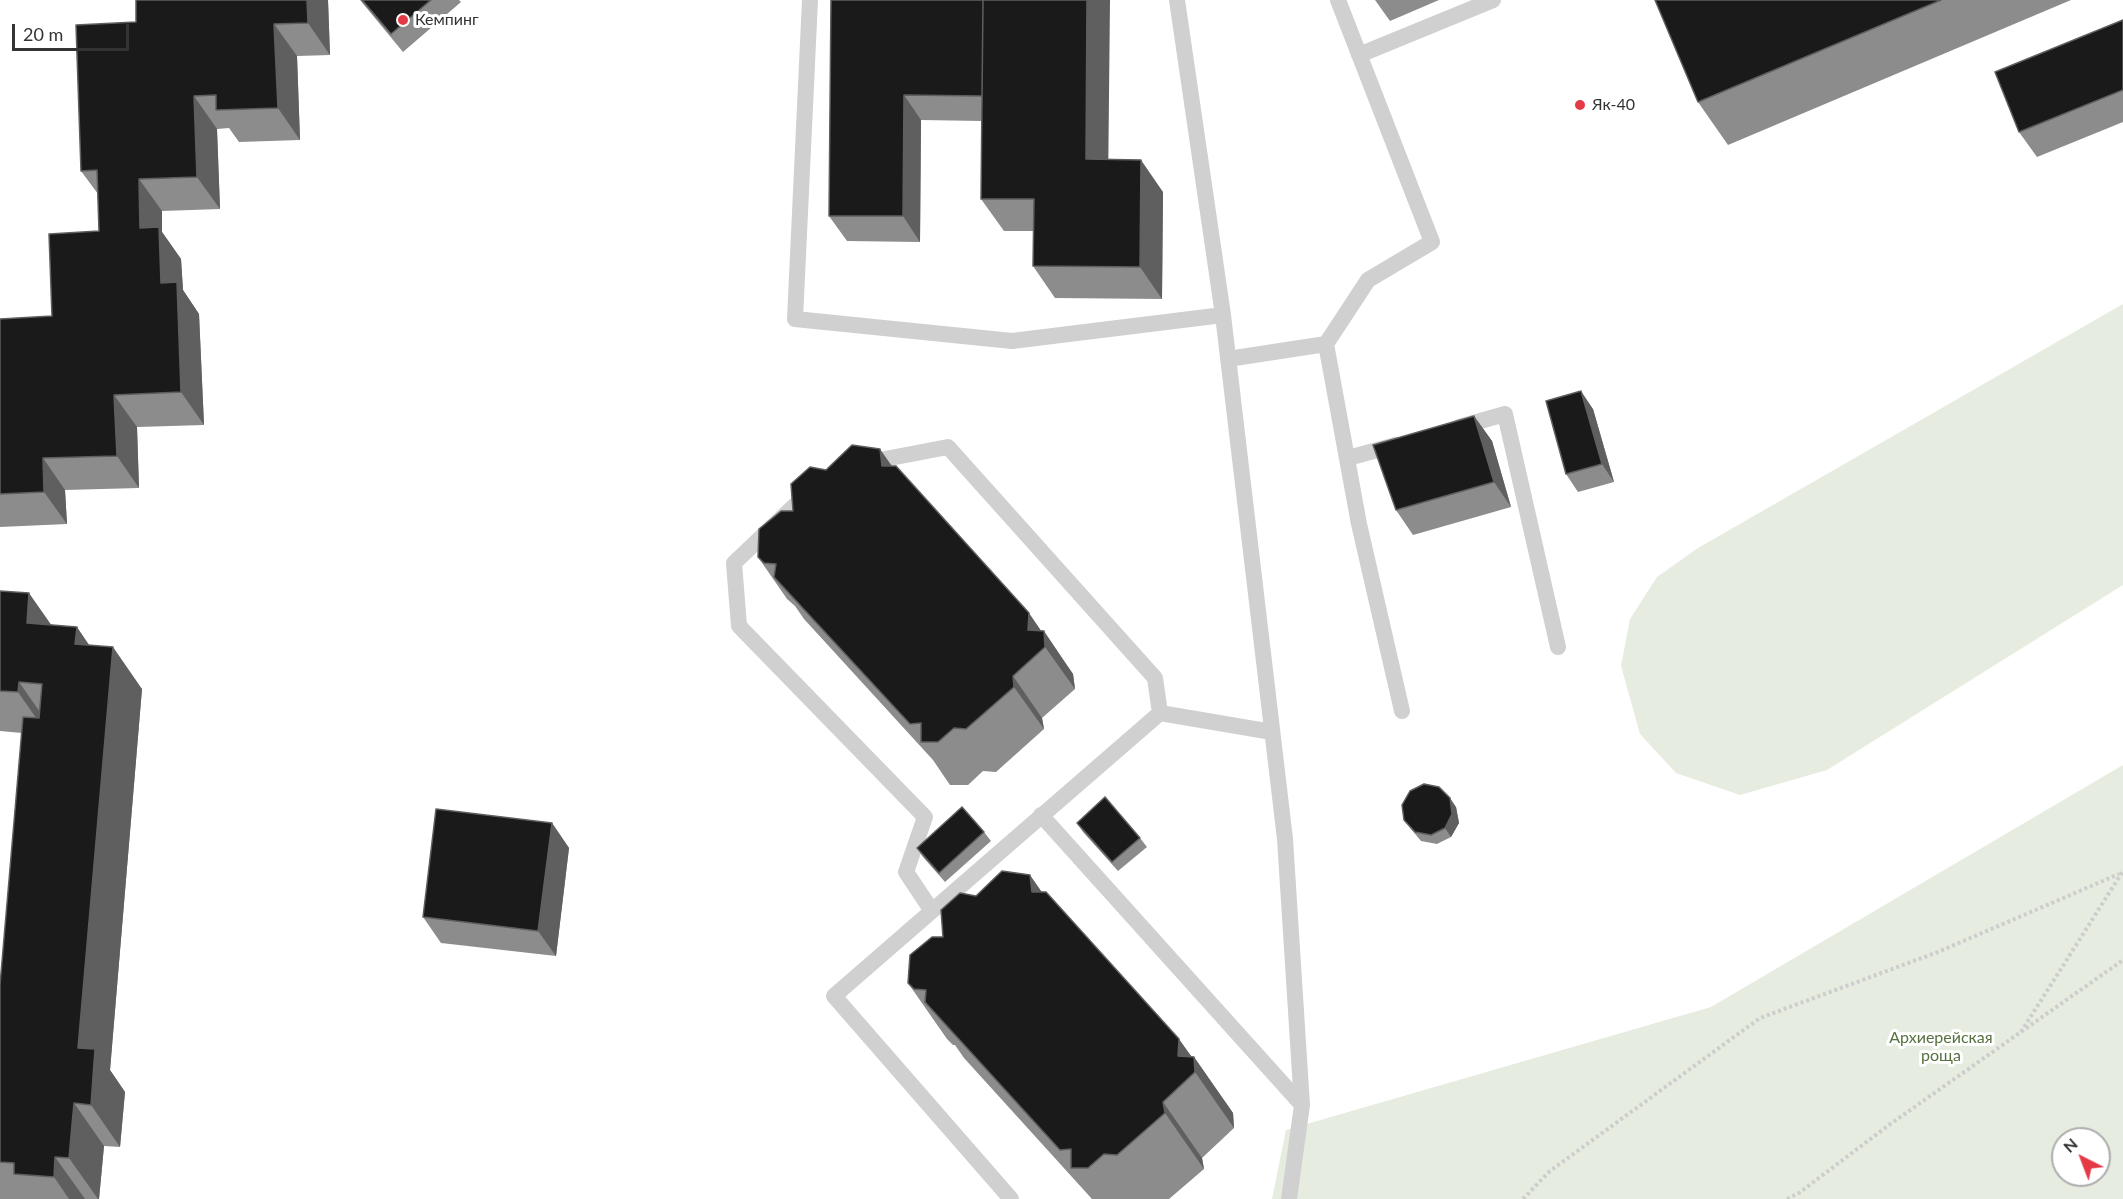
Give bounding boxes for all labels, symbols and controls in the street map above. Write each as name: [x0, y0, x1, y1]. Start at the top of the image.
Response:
place label: Кемпинг: [415, 10, 479, 30]
scale bar: [15, 12, 132, 50]
marker: Кемпинг: [396, 13, 410, 27]
text: 20 m: [23, 23, 63, 45]
place label: Як-40: [1592, 95, 1635, 115]
marker: Як-40: [1573, 98, 1587, 112]
park label: Архиерейская роща: [1889, 1028, 1993, 1066]
north arrow: [2051, 1127, 2111, 1187]
text: N: [2059, 1134, 2081, 1156]

